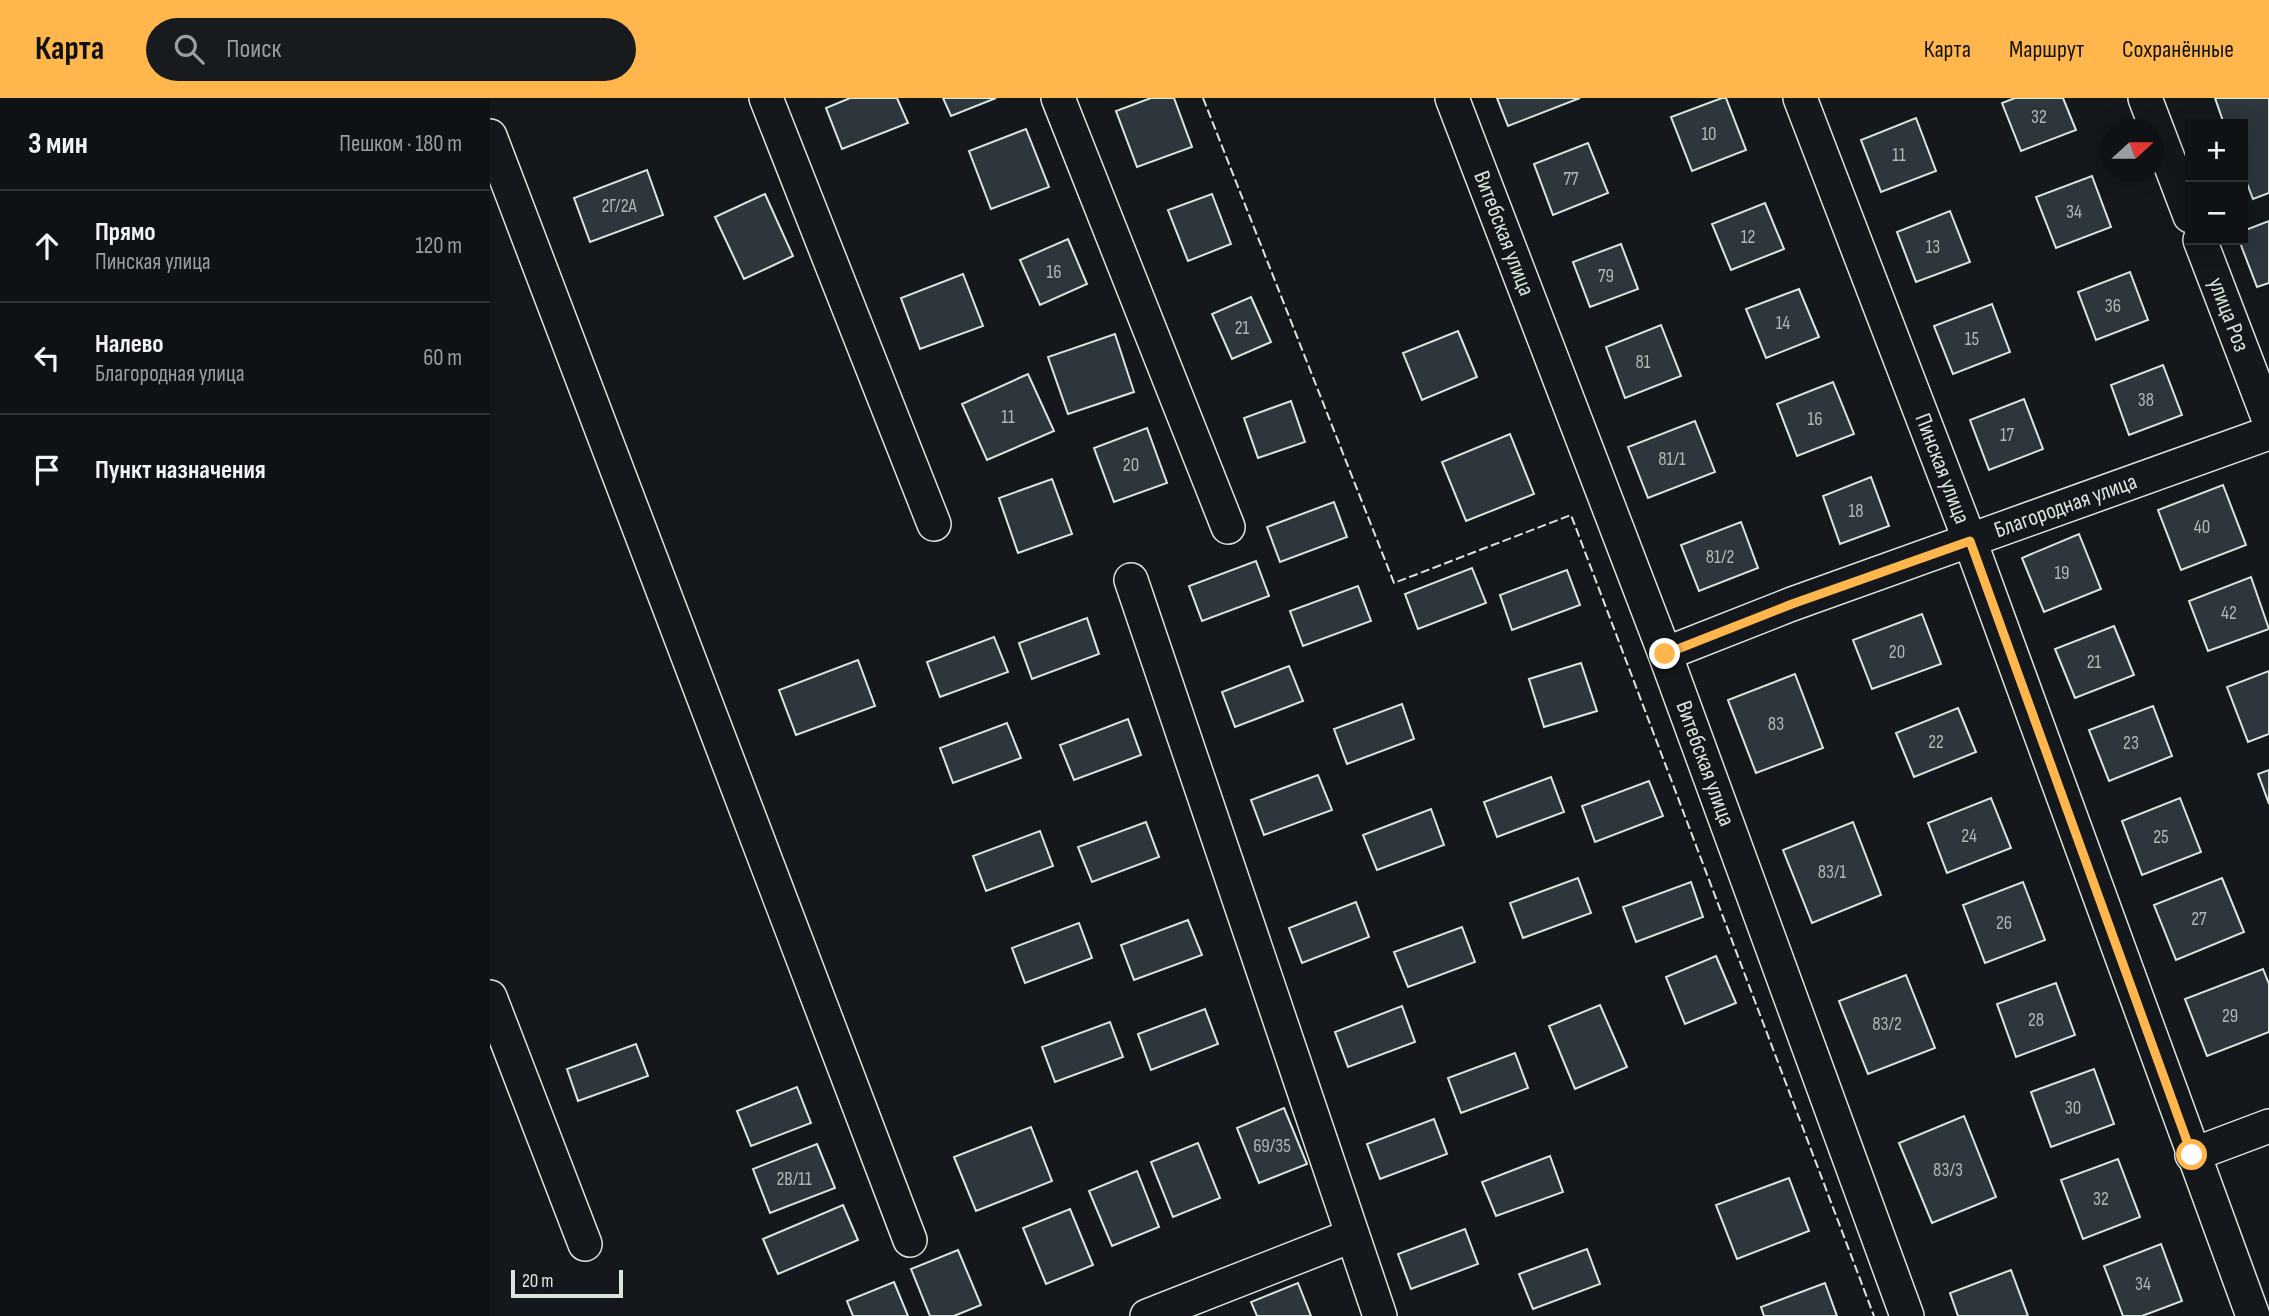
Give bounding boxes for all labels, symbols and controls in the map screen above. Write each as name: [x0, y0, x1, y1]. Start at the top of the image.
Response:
search box: [146, 18, 636, 81]
text: Карта: [35, 29, 104, 69]
icon: search: [170, 30, 208, 68]
text: Поиск: [226, 34, 281, 65]
text: Карта: [1924, 35, 1971, 64]
text: Маршрут: [2009, 35, 2084, 64]
text: Сохранённые: [2122, 35, 2234, 64]
house number: 32: [2031, 106, 2047, 129]
north arrow: [2101, 119, 2164, 182]
map controls: [2185, 119, 2248, 245]
button: +: [2185, 119, 2248, 182]
house number: 10: [1701, 123, 1717, 146]
text: 3 мин: [28, 126, 88, 162]
text: Пешком · 180 m: [339, 130, 462, 158]
house number: 11: [1892, 144, 1906, 167]
street label: Витебская улица: [1467, 167, 1540, 300]
house number: 77: [1563, 168, 1579, 191]
button: −: [2185, 182, 2248, 245]
house number: 2Г/2А: [601, 195, 637, 218]
house number: 34: [2066, 201, 2082, 224]
text: Прямо: [95, 217, 156, 248]
house number: 12: [1741, 226, 1755, 249]
icon: ahead: [28, 227, 66, 265]
text: 120 m: [416, 232, 462, 260]
house number: 13: [1926, 236, 1940, 259]
text: Пинская улица: [95, 248, 211, 276]
house number: 16: [1047, 261, 1061, 284]
house number: 79: [1598, 265, 1614, 288]
street label: улица Роз: [2202, 274, 2256, 356]
house number: 36: [2105, 295, 2121, 318]
house number: 14: [1776, 312, 1790, 335]
house number: 21: [1235, 317, 1250, 340]
house number: 15: [1965, 328, 1979, 351]
text: Налево: [95, 329, 164, 360]
icon: left: [28, 339, 66, 377]
text: 60 m: [423, 344, 462, 372]
house number: 81: [1636, 351, 1651, 374]
text: Благородная улица: [95, 360, 245, 388]
house number: 38: [2138, 389, 2154, 412]
house number: 11: [1001, 406, 1015, 429]
house number: 16: [1808, 408, 1822, 431]
street label: Пинская улица: [1908, 410, 1976, 528]
house number: 17: [2000, 424, 2015, 447]
house number: 81/1: [1658, 448, 1686, 471]
icon: arrive: [28, 451, 66, 489]
house number: 20: [1123, 454, 1139, 477]
text: Пункт назначения: [95, 455, 266, 486]
street label: Благородная улица: [1990, 468, 2141, 544]
house number: 18: [1849, 500, 1863, 523]
house number: 40: [2194, 516, 2210, 539]
house number: 81/2: [1706, 546, 1734, 569]
house number: 19: [2054, 562, 2070, 585]
house number: 42: [2221, 602, 2237, 625]
route end: [1649, 638, 1680, 669]
house number: 20: [1889, 641, 1905, 664]
house number: 21: [2087, 651, 2102, 674]
street label: Витебская улица: [1669, 697, 1741, 830]
house number: 83: [1768, 713, 1784, 736]
house number: 22: [1928, 731, 1944, 754]
house number: 23: [2123, 732, 2139, 755]
house number: 24: [1961, 825, 1977, 848]
house number: 25: [2153, 826, 2169, 849]
house number: 83/1: [1818, 861, 1847, 884]
house number: 27: [2191, 908, 2207, 931]
house number: 26: [1996, 912, 2012, 935]
house number: 29: [2222, 1005, 2238, 1028]
house number: 28: [2028, 1009, 2044, 1032]
house number: 83/2: [1872, 1013, 1902, 1036]
house number: 30: [2065, 1097, 2081, 1120]
house number: 69/35: [1253, 1135, 1291, 1158]
route start: [2176, 1139, 2207, 1170]
house number: 83/3: [1933, 1159, 1963, 1182]
house number: 2В/11: [776, 1168, 812, 1191]
house number: 32: [2093, 1188, 2109, 1211]
scale bar: [511, 1267, 623, 1299]
text: 20 m: [522, 1270, 554, 1293]
house number: 34: [2135, 1273, 2151, 1296]

